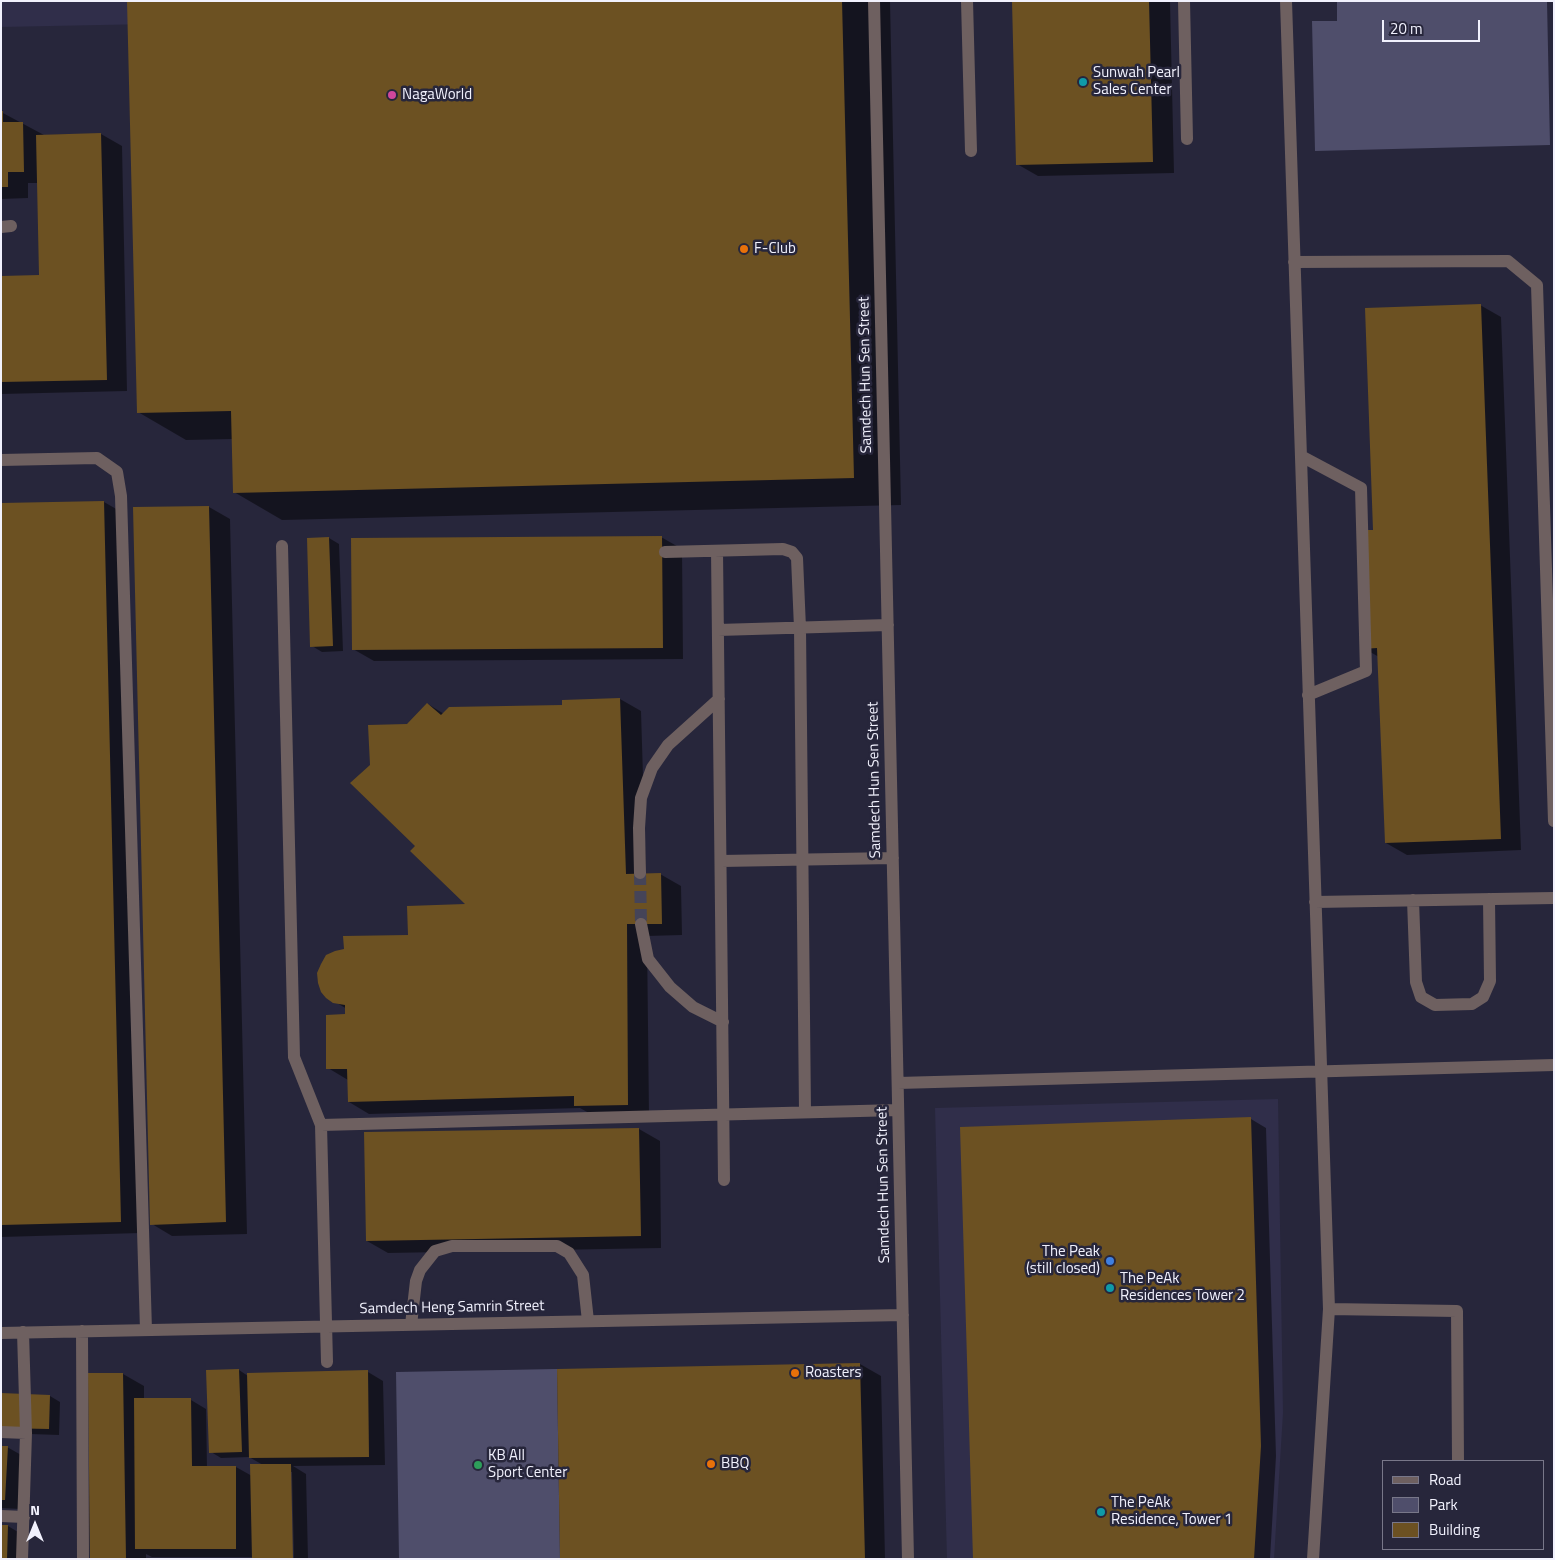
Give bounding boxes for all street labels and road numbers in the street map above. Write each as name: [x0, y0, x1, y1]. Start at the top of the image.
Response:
street label: Samdech Hun Sen Street: [856, 296, 876, 454]
street label: Samdech Hun Sen Street: [865, 701, 885, 859]
street label: Samdech Hun Sen Street: [874, 1106, 894, 1264]
street label: Samdech Heng Samrin Street: [359, 1297, 545, 1319]

